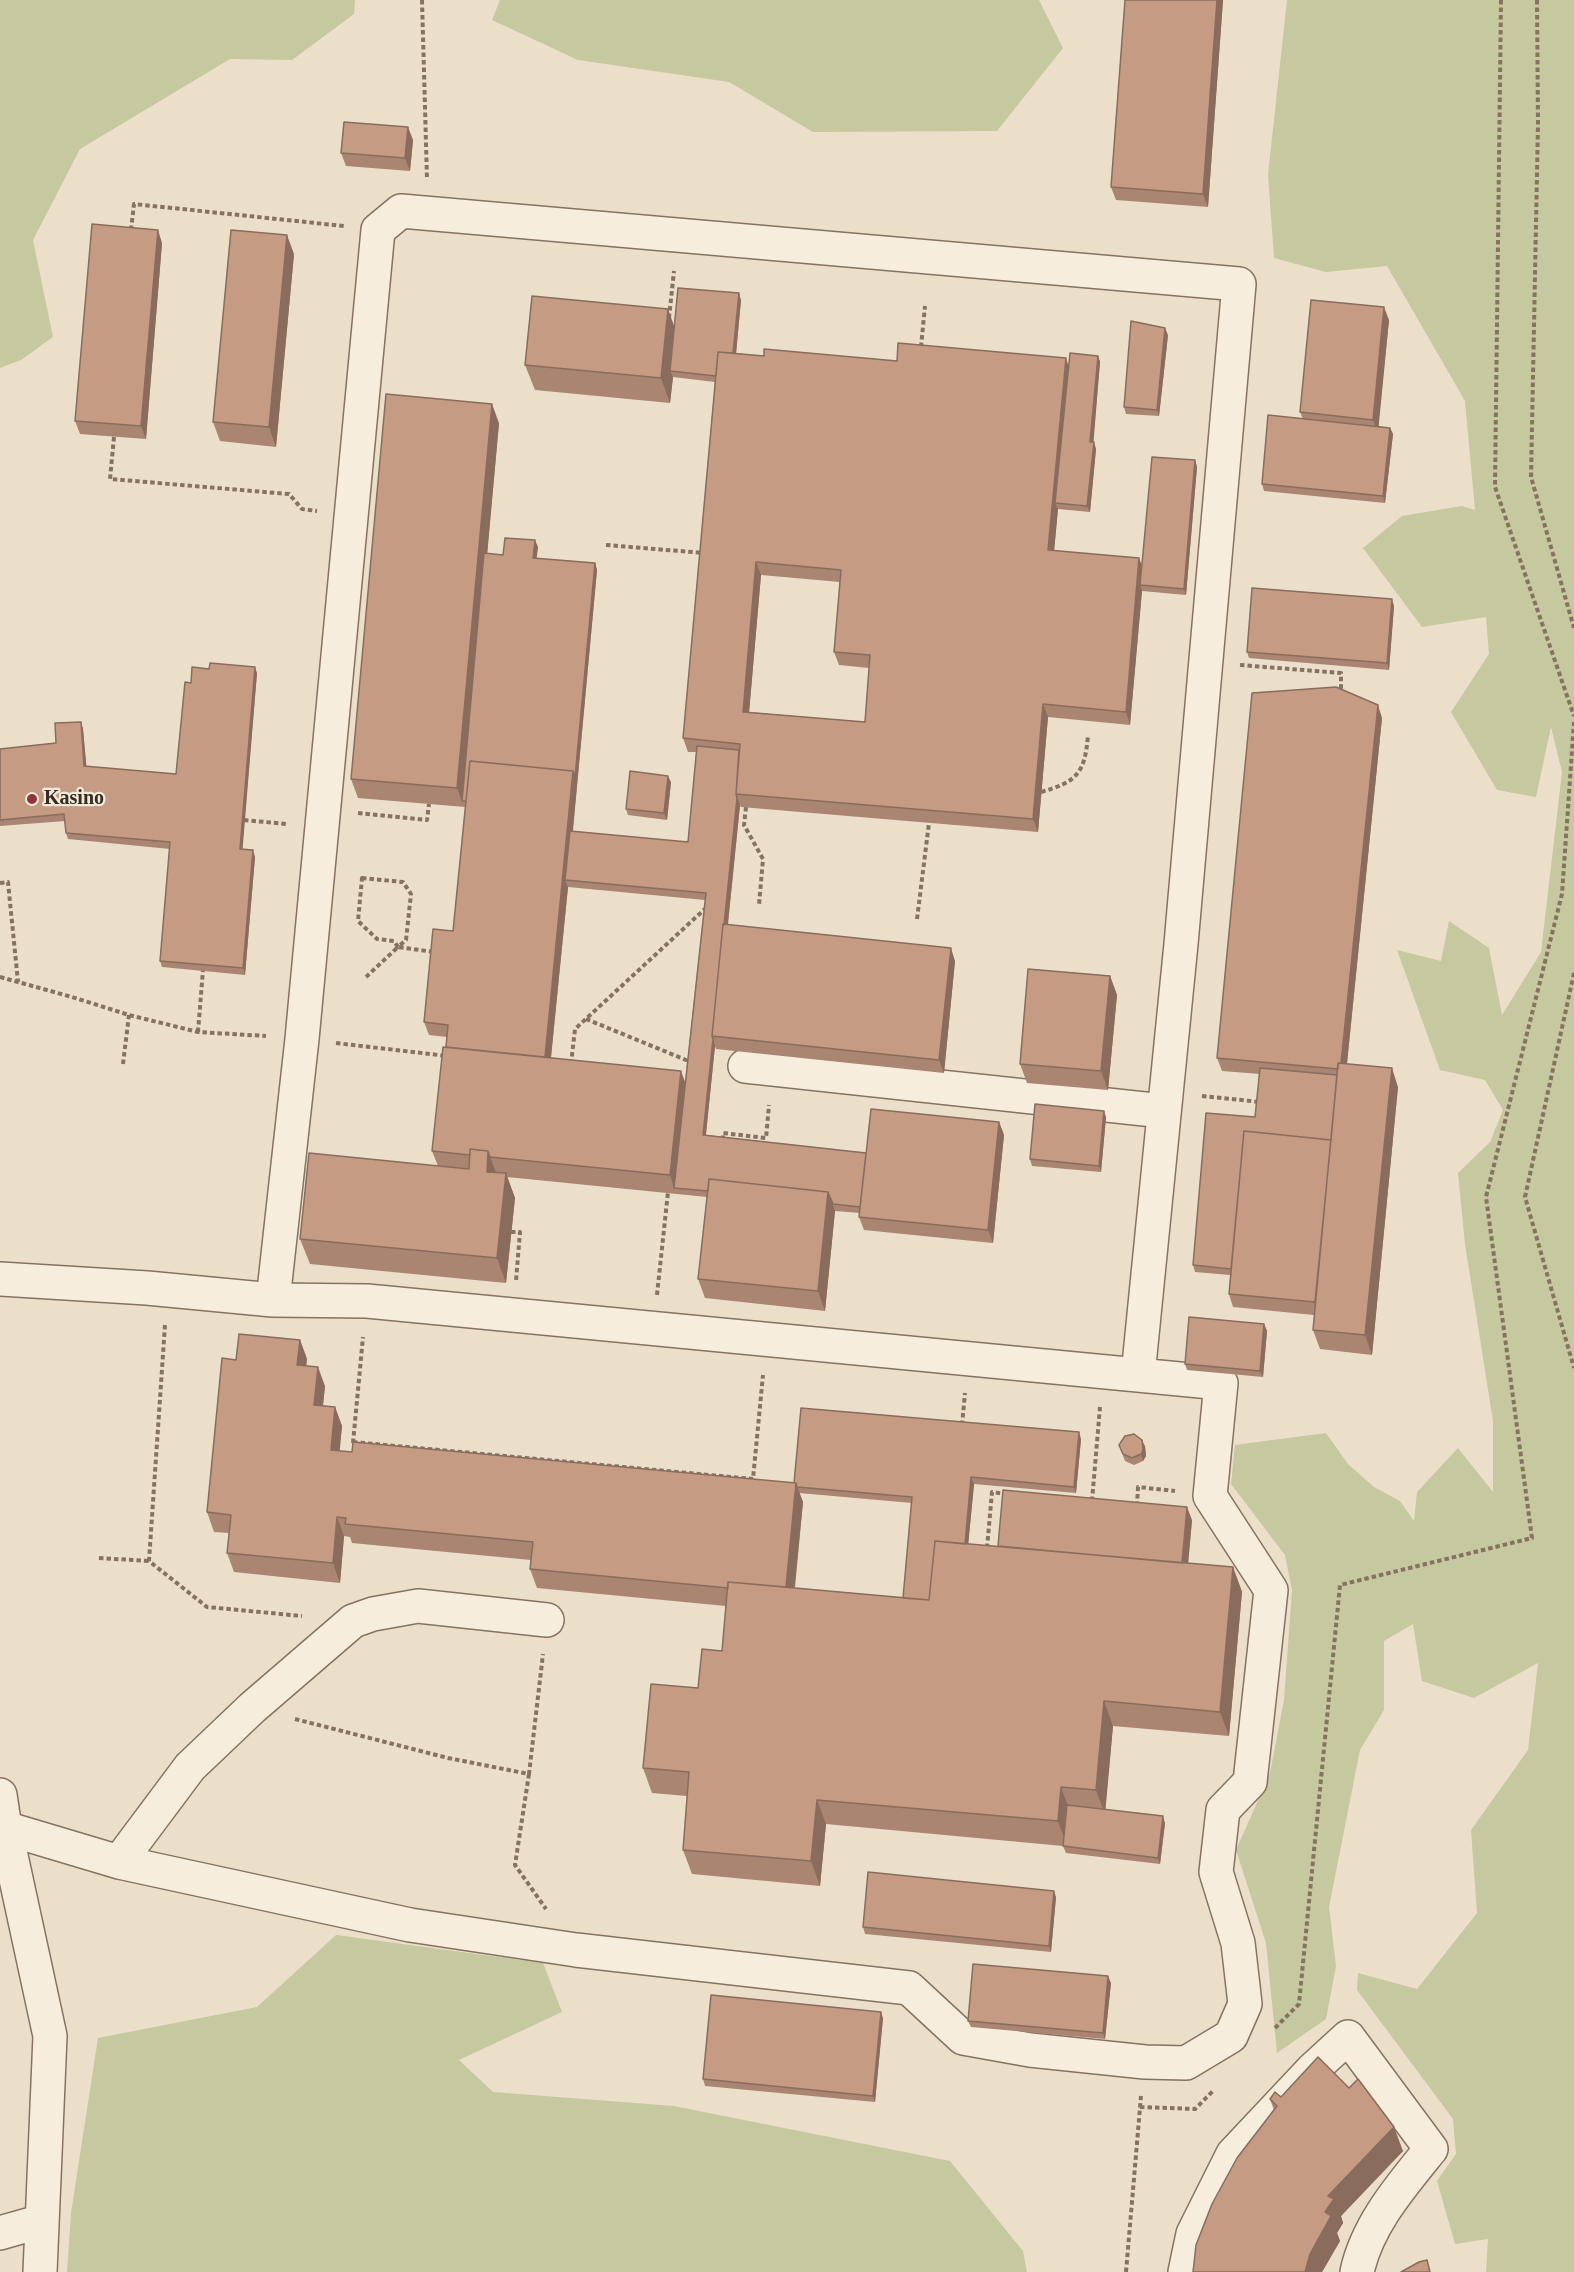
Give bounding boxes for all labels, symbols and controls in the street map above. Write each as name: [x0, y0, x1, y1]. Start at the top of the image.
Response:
place label: Kasino: [44, 787, 104, 811]
marker: Kasino: [25, 792, 39, 806]

